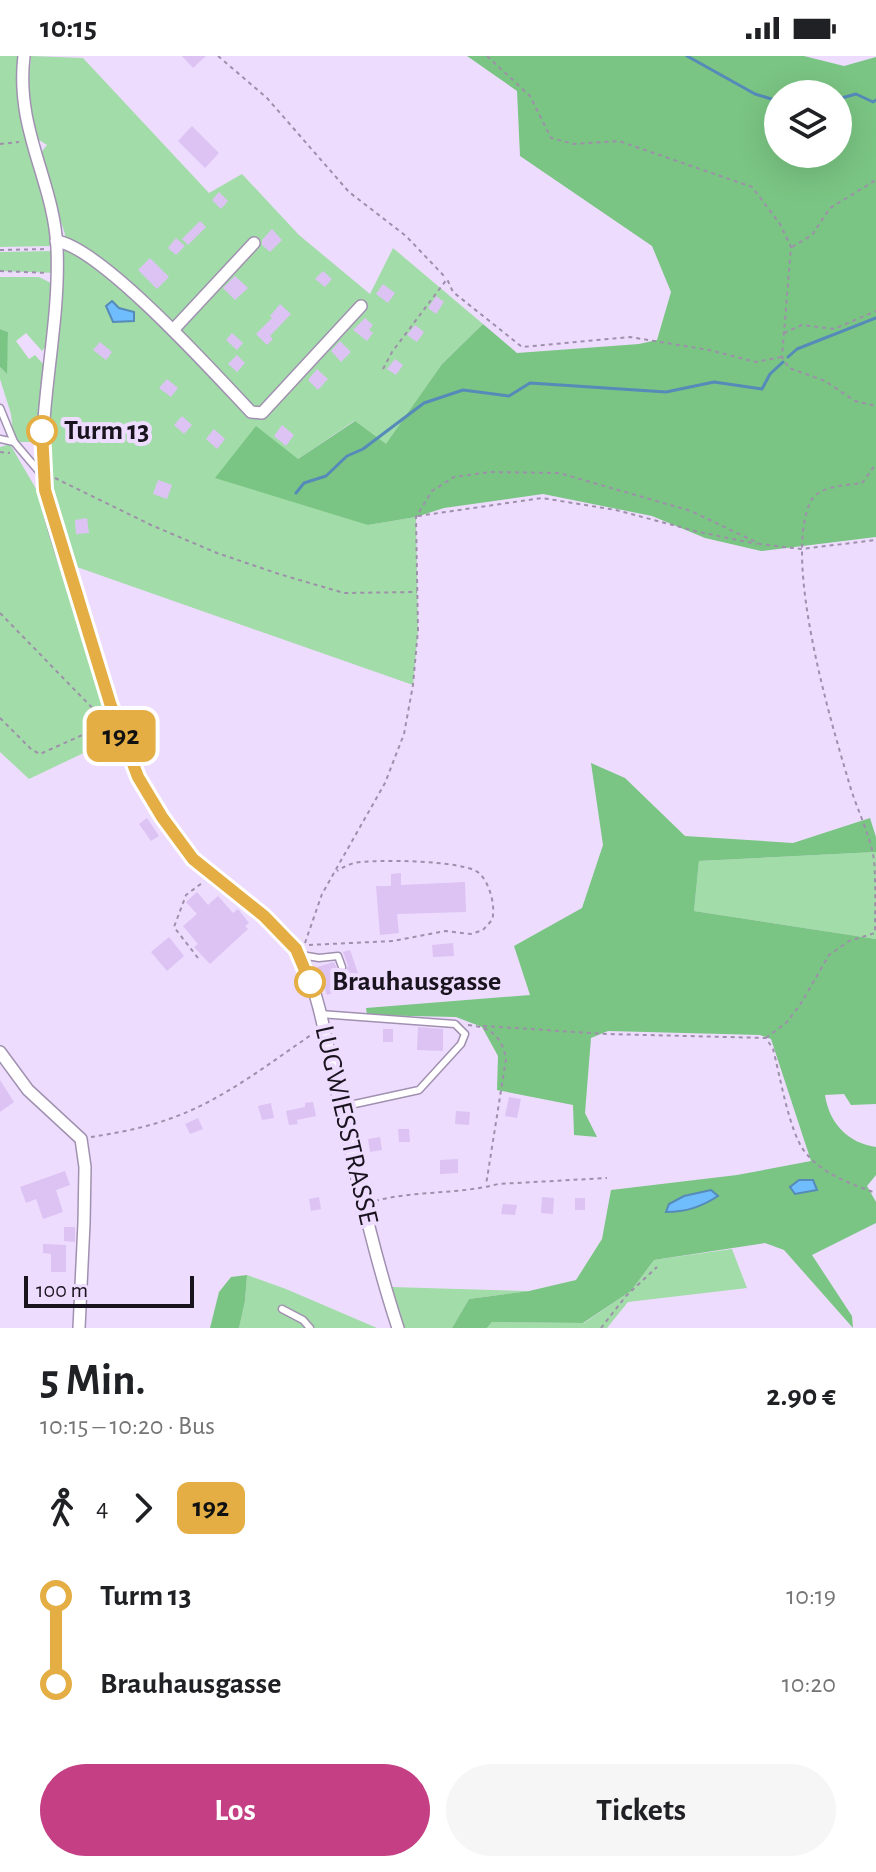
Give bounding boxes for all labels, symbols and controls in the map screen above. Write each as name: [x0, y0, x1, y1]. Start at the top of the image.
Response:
text: 10:15: [40, 13, 97, 43]
map controls: [764, 80, 852, 168]
button: layers: [764, 80, 852, 168]
marker: Turm 13: [27, 416, 57, 446]
place label: Turm 13: [64, 417, 149, 445]
line badge: 192: [75, 710, 167, 762]
text: 192: [103, 722, 139, 750]
marker: Brauhausgasse: [295, 967, 325, 997]
place label: Brauhausgasse: [332, 968, 501, 996]
street label: LUGWIESSTRASSE: [309, 1023, 383, 1227]
scale bar: [24, 1272, 194, 1308]
text: 100 m: [36, 1279, 88, 1301]
text: 5 Min.: [40, 1359, 146, 1403]
text: 2.90 €: [766, 1381, 836, 1411]
text: 10:15 – 10:20 · Bus: [40, 1413, 215, 1439]
icon: walk: [40, 1486, 84, 1530]
icon: forward: [121, 1486, 165, 1530]
text: 192: [193, 1494, 229, 1522]
text: 4: [96, 1495, 109, 1521]
text: Turm 13: [100, 1581, 191, 1611]
text: 10:19: [786, 1583, 836, 1609]
text: Brauhausgasse: [100, 1669, 281, 1699]
text: 10:20: [782, 1671, 836, 1697]
button: Los: [40, 1764, 430, 1856]
button: Tickets: [446, 1764, 836, 1856]

